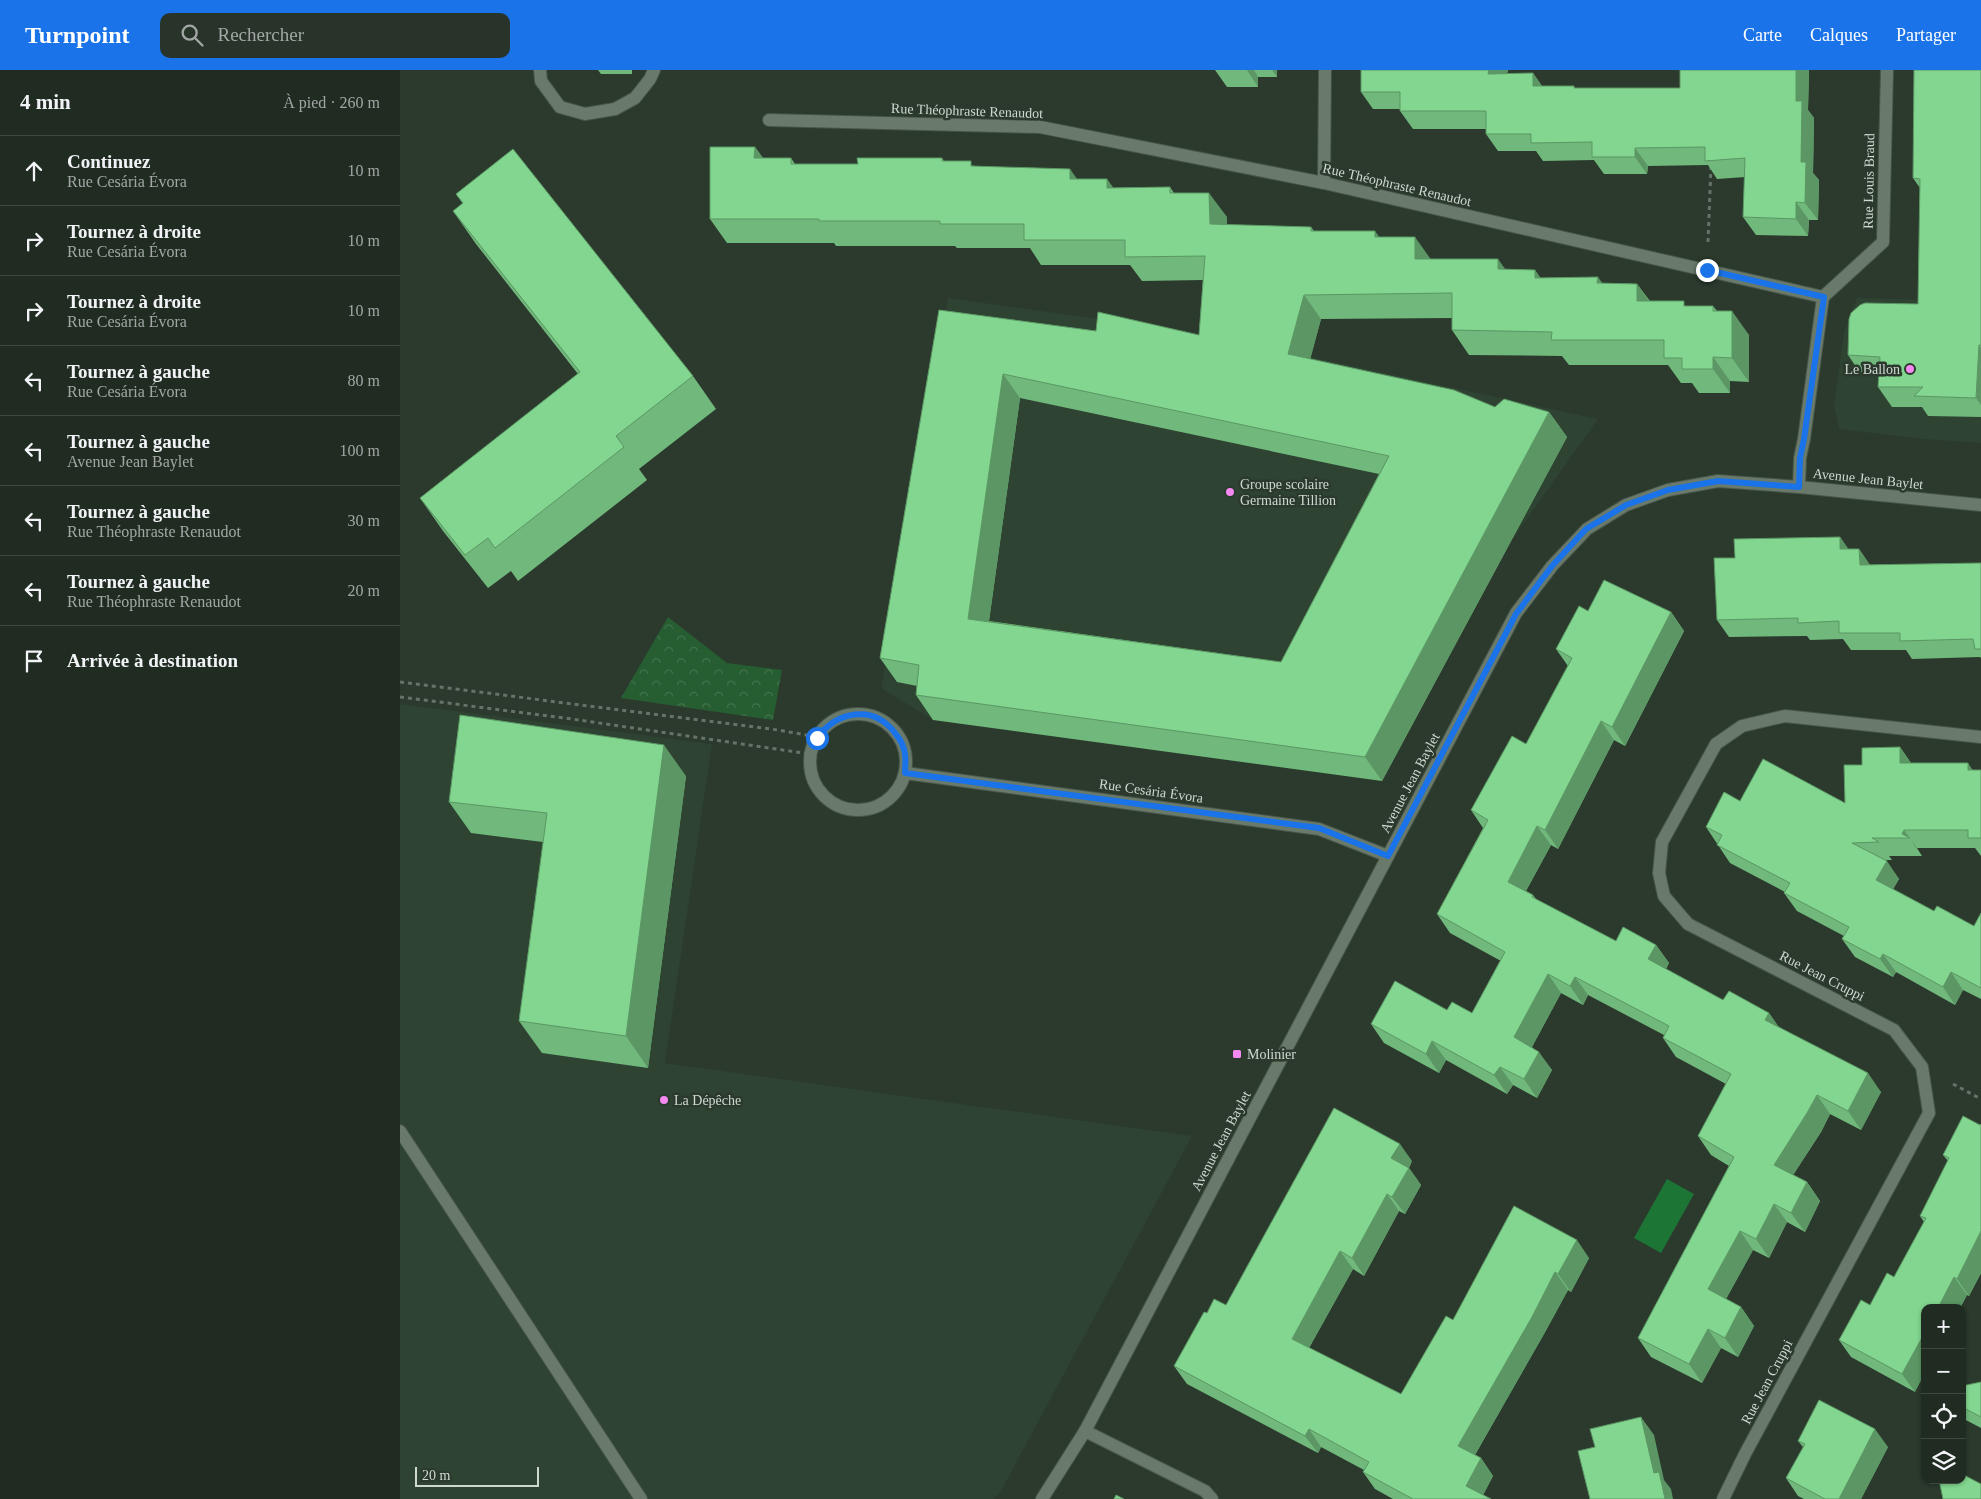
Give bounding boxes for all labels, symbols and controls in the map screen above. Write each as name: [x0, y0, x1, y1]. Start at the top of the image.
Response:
search box: [160, 13, 510, 58]
icon: search: [178, 21, 206, 49]
text: Turnpoint: [25, 22, 130, 48]
text: Rechercher: [218, 24, 304, 45]
text: Carte: [1743, 25, 1782, 45]
text: Calques: [1810, 25, 1868, 45]
text: Partager: [1896, 25, 1956, 45]
text: 4 min: [20, 90, 71, 114]
text: À pied · 260 m: [283, 94, 380, 111]
street label: Rue Théophraste Renaudot: [891, 101, 1043, 121]
street label: Rue Louis Braud: [1861, 133, 1877, 229]
text: Continuez: [67, 151, 150, 172]
icon: ahead: [20, 157, 48, 185]
street label: Rue Théophraste Renaudot: [1321, 161, 1473, 209]
text: 10 m: [348, 162, 380, 179]
text: Rue Cesária Évora: [67, 173, 187, 190]
text: Tournez à droite: [67, 221, 201, 242]
icon: right: [20, 227, 48, 255]
text: 10 m: [348, 232, 380, 249]
text: Rue Cesária Évora: [67, 243, 187, 260]
route end: [1696, 259, 1719, 282]
text: Tournez à droite: [67, 291, 201, 312]
icon: right: [20, 297, 48, 325]
text: 10 m: [348, 302, 380, 319]
text: Rue Cesária Évora: [67, 313, 187, 330]
text: Tournez à gauche: [67, 361, 210, 382]
place label: Le Ballon: [1844, 362, 1900, 377]
marker: Le Ballon: [1904, 363, 1916, 375]
icon: left: [20, 367, 48, 395]
text: 80 m: [348, 372, 380, 389]
text: Rue Cesária Évora: [67, 383, 187, 400]
text: Tournez à gauche: [67, 431, 210, 452]
icon: left: [20, 437, 48, 465]
text: 100 m: [340, 442, 380, 459]
text: Avenue Jean Baylet: [67, 453, 194, 470]
street label: Avenue Jean Baylet: [1812, 466, 1924, 492]
place label: Groupe scolaire Germaine Tillion: [1240, 477, 1336, 508]
marker: Groupe scolaire Germaine Tillion: [1224, 486, 1236, 498]
text: Tournez à gauche: [67, 501, 210, 522]
icon: left: [20, 507, 48, 535]
text: 30 m: [348, 512, 380, 529]
text: Rue Théophraste Renaudot: [67, 523, 241, 540]
text: Tournez à gauche: [67, 571, 210, 592]
icon: left: [20, 577, 48, 605]
text: 20 m: [348, 582, 380, 599]
text: Rue Théophraste Renaudot: [67, 593, 241, 610]
icon: arrive: [20, 647, 48, 675]
text: Arrivée à destination: [67, 650, 238, 671]
route start: [806, 727, 829, 750]
street label: Avenue Jean Baylet: [1377, 730, 1443, 835]
street label: Rue Cesária Évora: [1098, 775, 1205, 806]
street label: Rue Jean Cruppi: [1777, 948, 1867, 1004]
place label: Molinier: [1247, 1047, 1296, 1062]
marker: Molinier: [1231, 1048, 1243, 1060]
street label: Avenue Jean Baylet: [1188, 1088, 1254, 1193]
place label: La Dépêche: [674, 1093, 741, 1108]
marker: La Dépêche: [658, 1094, 670, 1106]
map controls: [1921, 1304, 1966, 1484]
button: +: [1921, 1304, 1966, 1349]
street label: Rue Jean Cruppi: [1738, 1337, 1796, 1427]
button: −: [1921, 1349, 1966, 1394]
button: locate: [1921, 1394, 1966, 1439]
button: layers: [1921, 1439, 1966, 1484]
scale bar: [415, 1464, 539, 1487]
text: 20 m: [422, 1468, 450, 1483]

